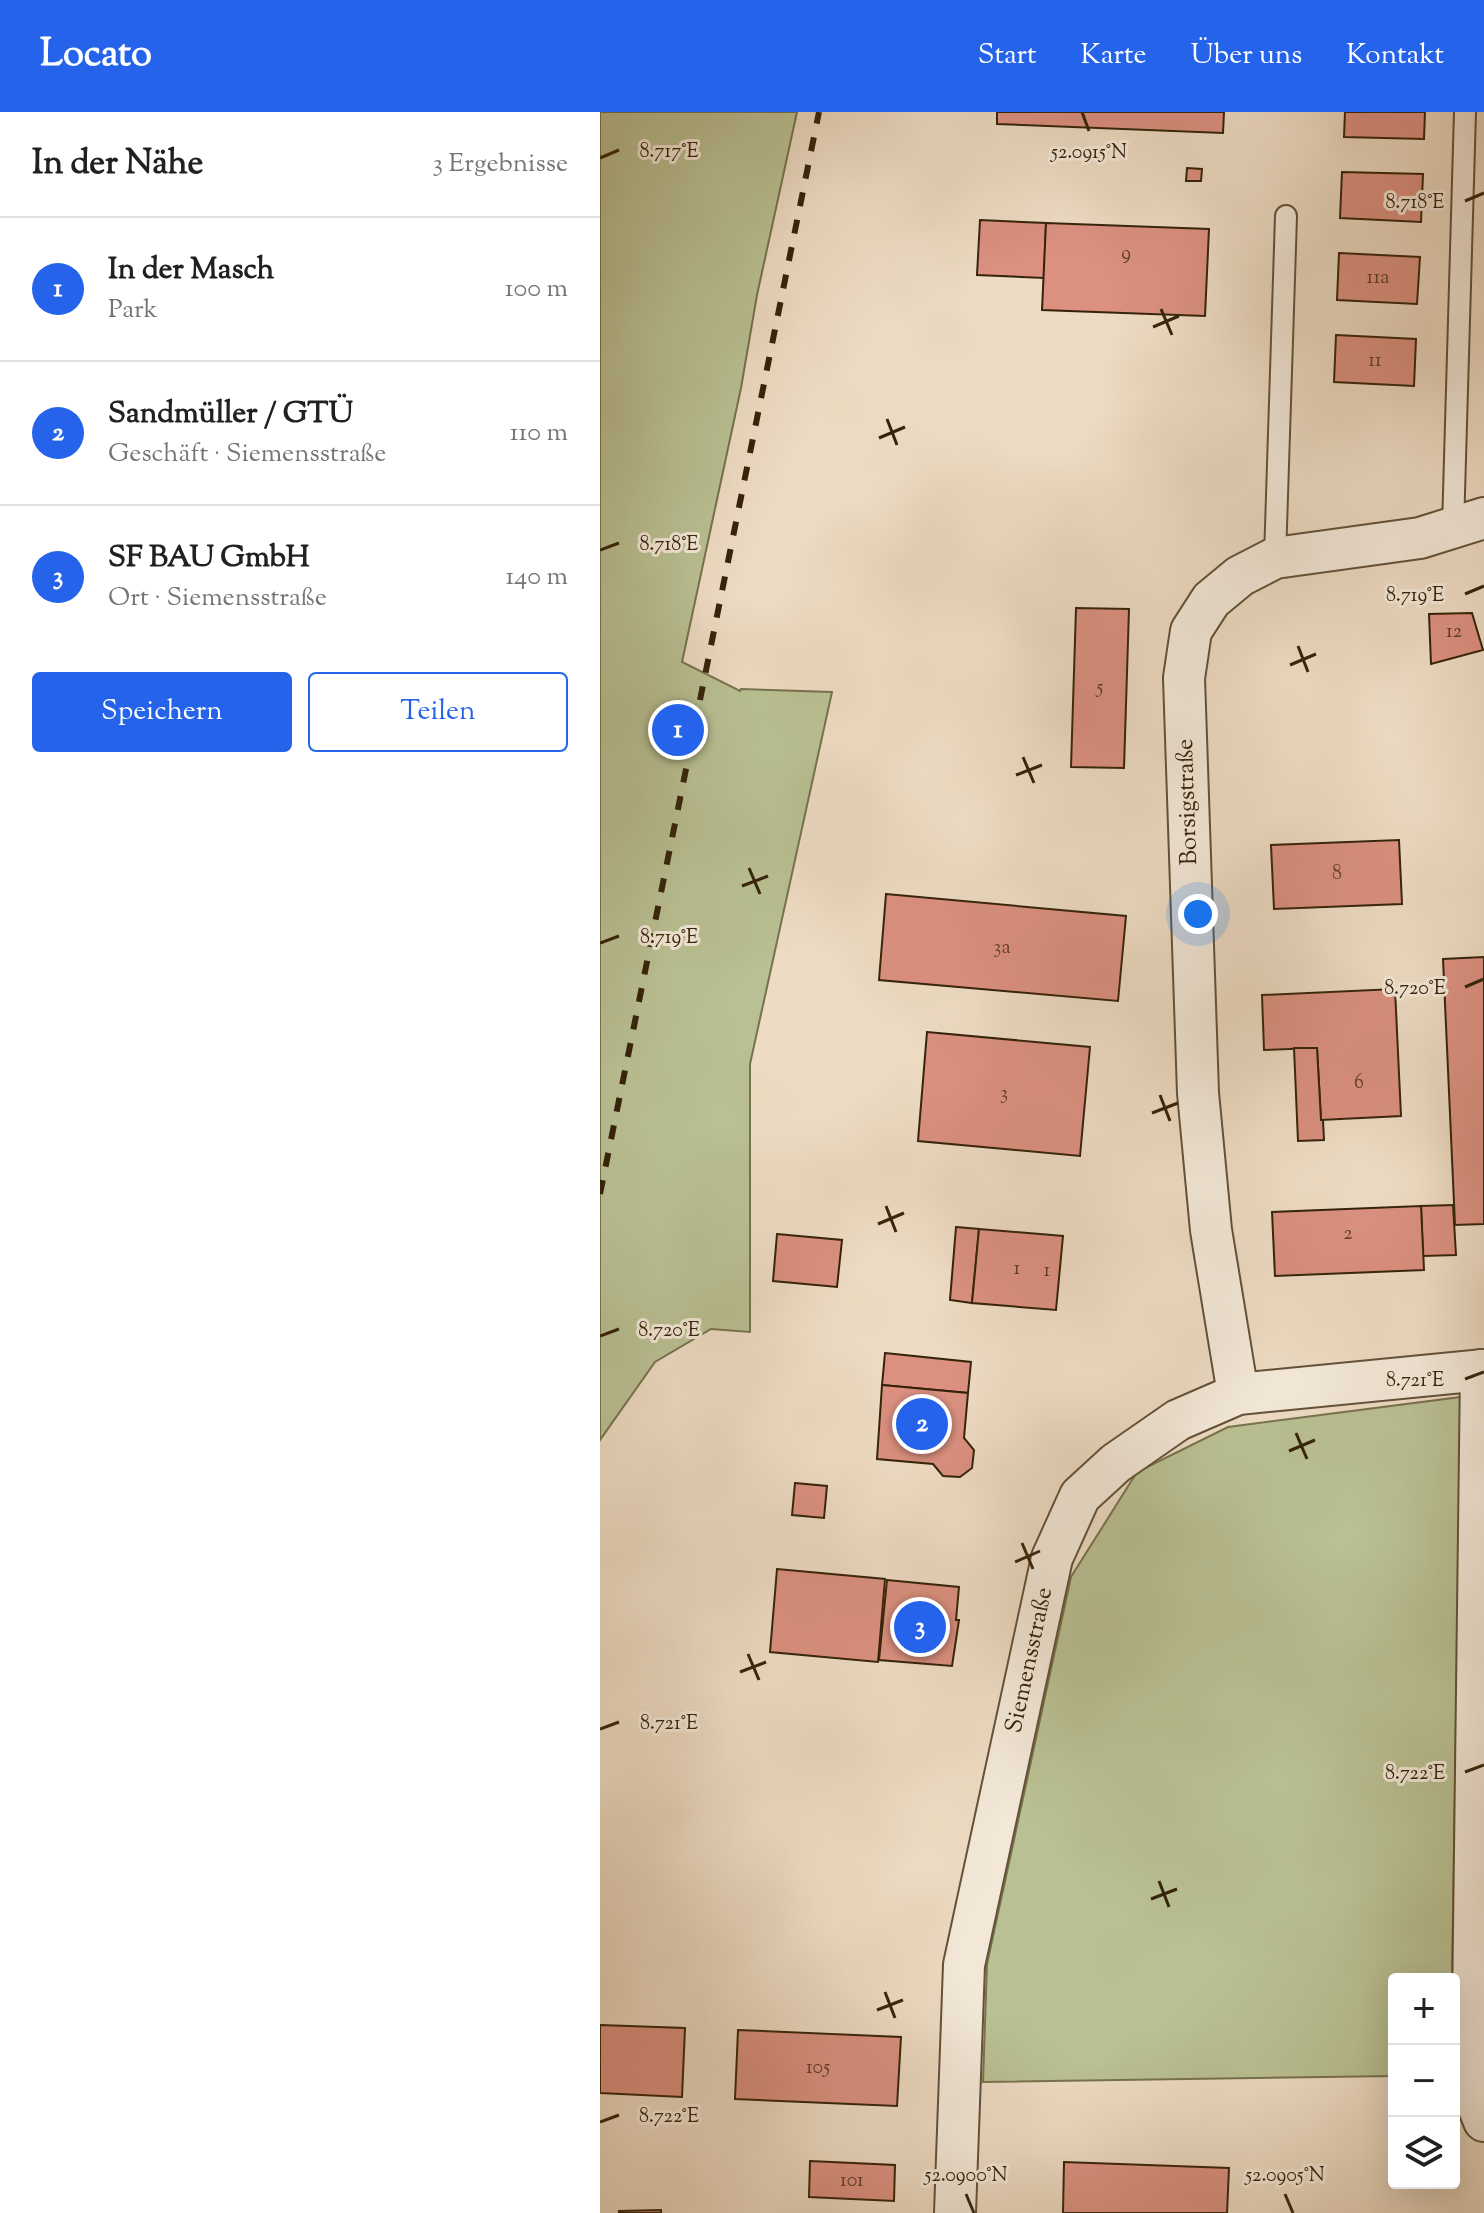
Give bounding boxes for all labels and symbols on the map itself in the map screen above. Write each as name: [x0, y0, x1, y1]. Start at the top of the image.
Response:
text: 8.717°E: [640, 138, 698, 167]
text: 52.0915°N: [1050, 139, 1127, 168]
text: 8.718°E: [1386, 189, 1444, 218]
house number: 9: [1121, 240, 1131, 269]
house number: 11a: [1367, 264, 1389, 293]
house number: 11: [1368, 347, 1382, 376]
text: 8.718°E: [640, 531, 698, 560]
text: 8.719°E: [1386, 582, 1444, 611]
house number: 12: [1446, 618, 1462, 647]
house number: 5: [1096, 674, 1104, 703]
pin: 1: [652, 700, 704, 760]
street label: Borsigstraße: [1169, 738, 1207, 866]
house number: 8: [1332, 860, 1342, 889]
your location: [1178, 894, 1218, 934]
text: 8.719°E: [640, 924, 698, 953]
house number: 3a: [993, 934, 1011, 963]
text: 8.720°E: [1384, 975, 1446, 1004]
house number: 6: [1354, 1069, 1364, 1098]
house number: 3: [1000, 1080, 1008, 1109]
house number: 2: [1343, 1220, 1353, 1249]
house number: 1: [1014, 1255, 1021, 1284]
house number: 1: [1044, 1257, 1051, 1286]
text: 8.720°E: [638, 1317, 700, 1346]
text: 8.721°E: [1386, 1367, 1444, 1396]
pin: 2: [896, 1394, 948, 1454]
street label: Siemensstraße: [998, 1584, 1062, 1736]
pin: 3: [894, 1597, 946, 1657]
text: 8.721°E: [640, 1710, 698, 1739]
text: 8.722°E: [1385, 1760, 1445, 1789]
house number: 105: [806, 2054, 830, 2083]
text: 8.722°E: [639, 2103, 699, 2132]
text: 52.0900°N: [924, 2162, 1007, 2191]
text: 52.0905°N: [1244, 2162, 1325, 2191]
house number: 101: [840, 2167, 864, 2196]

